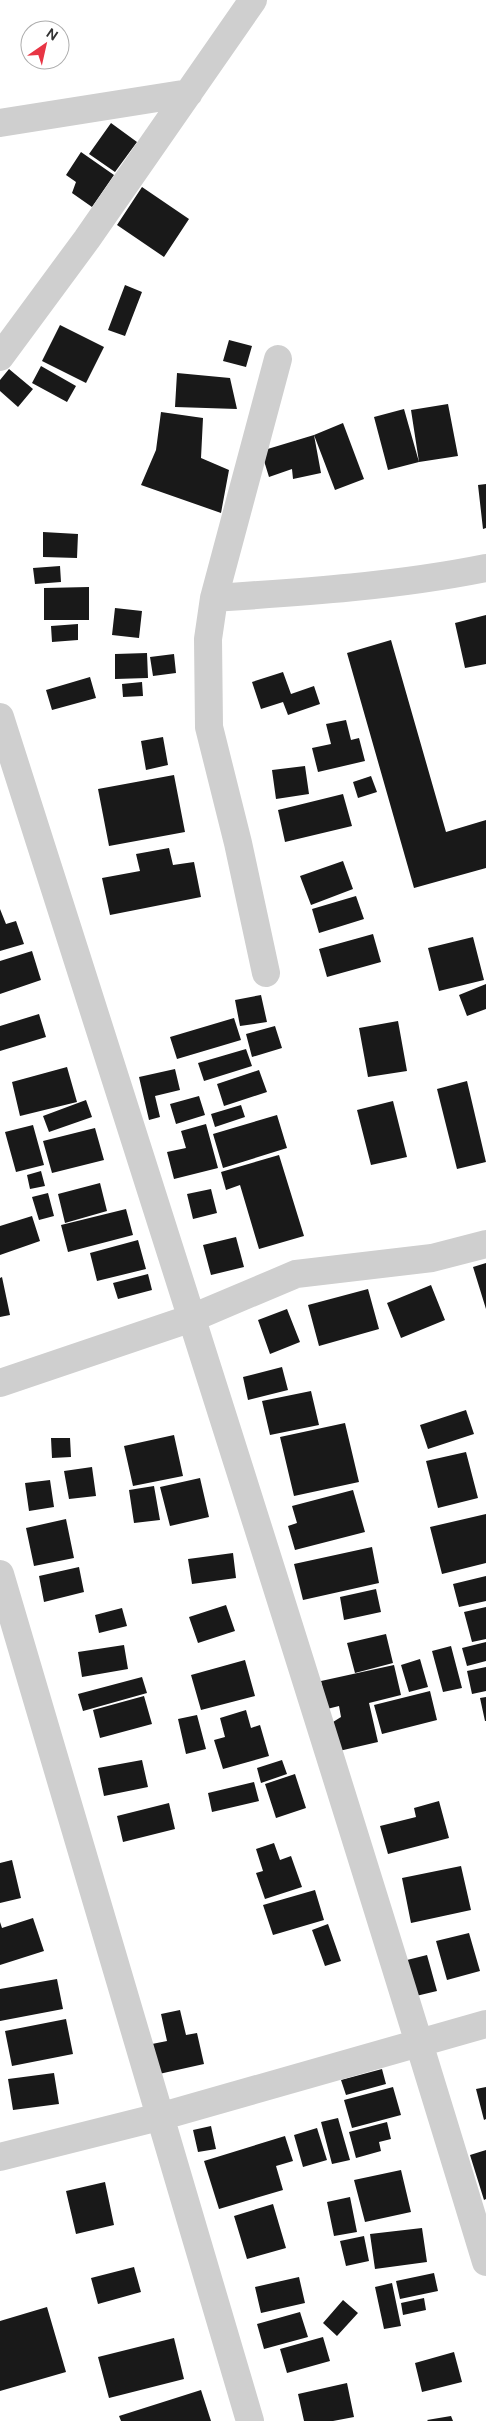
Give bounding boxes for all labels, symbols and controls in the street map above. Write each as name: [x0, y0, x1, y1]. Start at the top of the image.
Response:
north arrow: [20, 20, 70, 70]
text: N: [43, 24, 62, 45]

